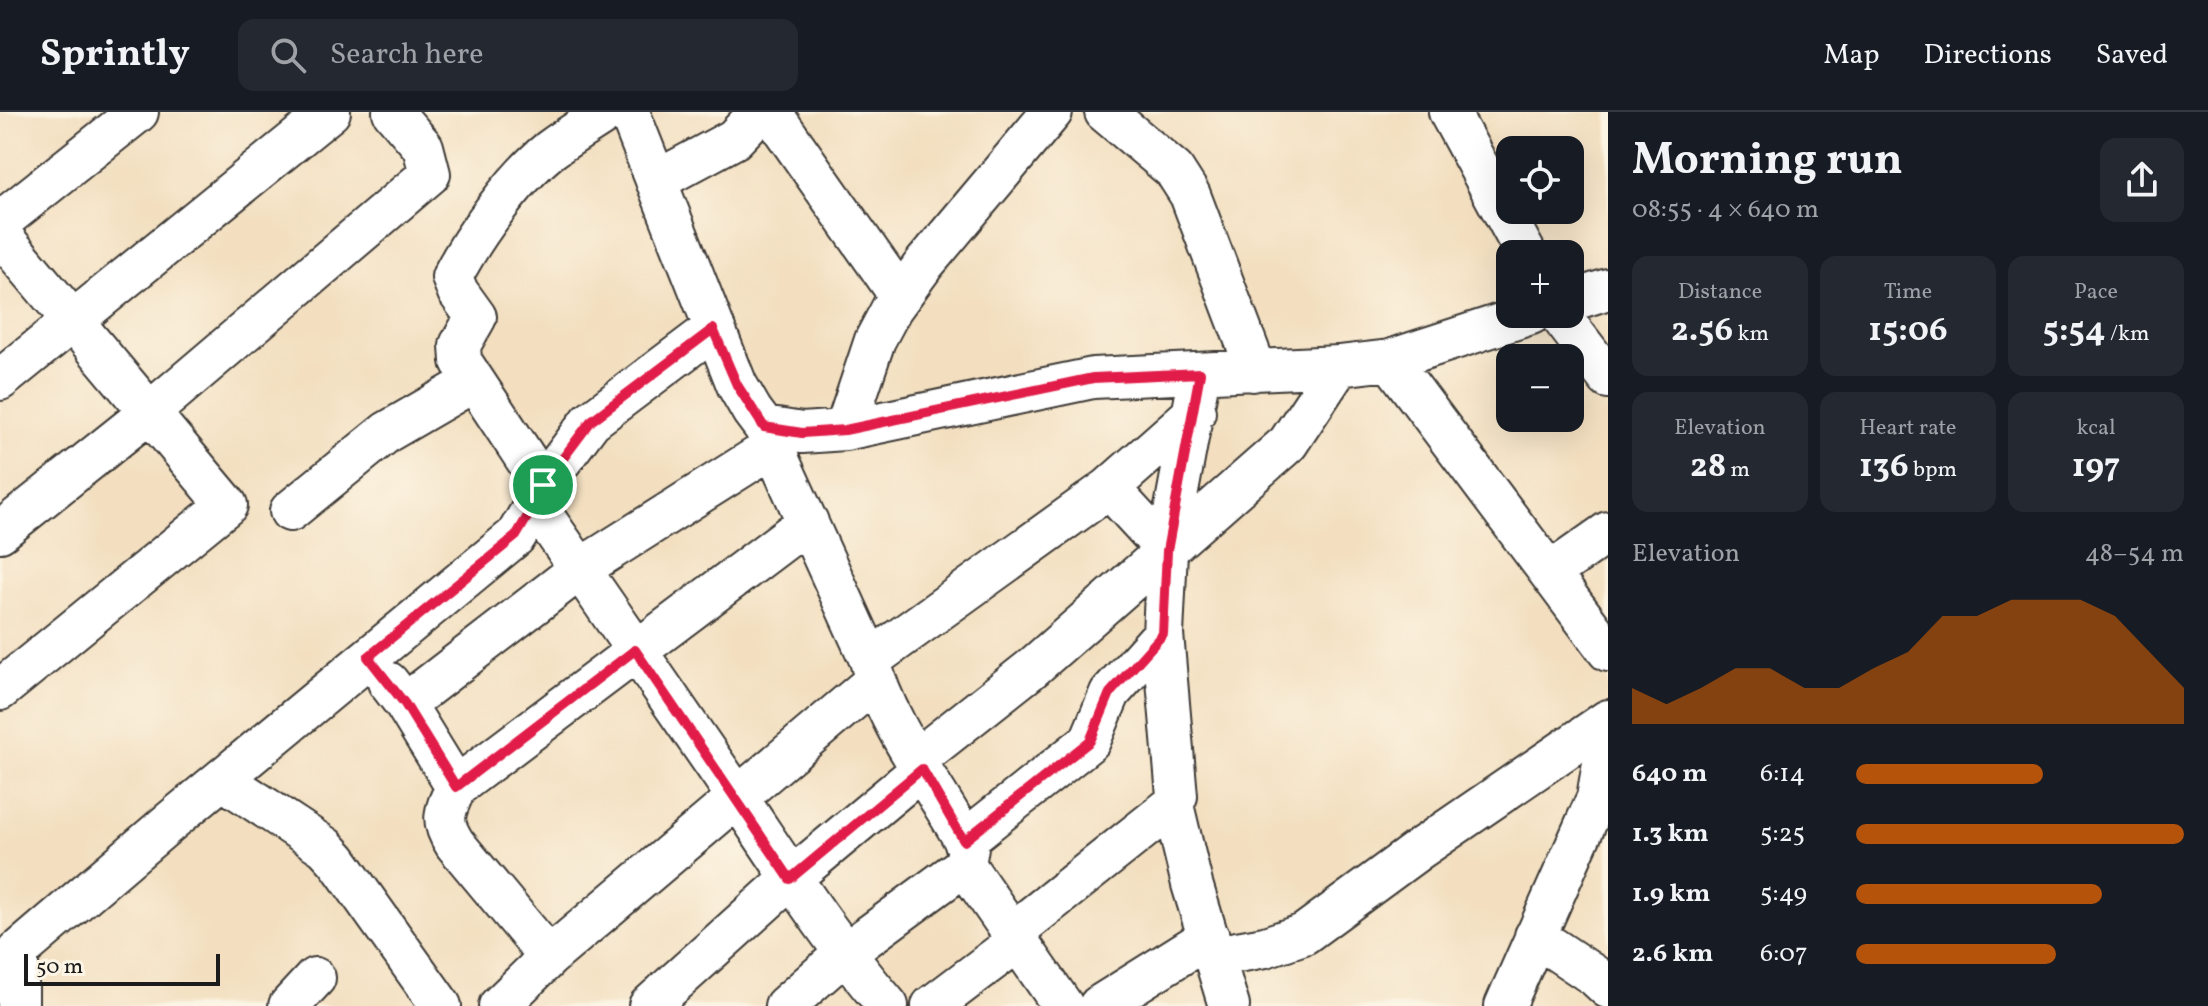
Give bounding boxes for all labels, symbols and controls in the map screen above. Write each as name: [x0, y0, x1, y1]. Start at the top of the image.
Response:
search box: [238, 19, 798, 91]
text: Sprintly: [40, 29, 190, 82]
icon: search: [266, 33, 310, 77]
text: Search here: [330, 34, 483, 76]
text: Map: [1824, 36, 1880, 75]
text: Directions: [1924, 36, 2052, 75]
text: Saved: [2096, 36, 2168, 75]
text: Morning run: [1632, 131, 1903, 192]
map controls: [1496, 136, 1584, 432]
button: locate: [1496, 136, 1584, 224]
button: share: [2100, 138, 2184, 222]
text: 08:55 · 4 × 640 m: [1632, 192, 1819, 228]
button: +: [1496, 240, 1584, 328]
text: Distance: [1678, 277, 1762, 308]
text: Time: [1884, 277, 1932, 308]
text: Pace: [2074, 277, 2118, 308]
text: 2.56: [1671, 308, 1733, 355]
text: 15:06: [1868, 308, 1948, 355]
text: 5:54: [2043, 308, 2106, 355]
text: km: [1733, 319, 1769, 350]
text: /km: [2106, 319, 2149, 350]
button: −: [1496, 344, 1584, 432]
text: Elevation: [1674, 413, 1766, 444]
text: Heart rate: [1859, 413, 1957, 444]
text: kcal: [2076, 413, 2116, 444]
text: 28: [1690, 444, 1726, 491]
text: 136: [1859, 444, 1909, 491]
text: 197: [2072, 444, 2120, 491]
pin: [509, 451, 577, 519]
text: m: [1726, 455, 1750, 486]
text: bpm: [1909, 455, 1957, 486]
icon: arrive: [521, 463, 565, 507]
text: Elevation: [1632, 536, 1740, 572]
text: 48–54 m: [2085, 536, 2184, 572]
text: 640 m: [1632, 756, 1708, 792]
text: 6:14: [1760, 756, 1805, 792]
text: 1.3 km: [1632, 816, 1709, 852]
text: 5:25: [1760, 816, 1805, 852]
text: 1.9 km: [1632, 876, 1710, 912]
text: 5:49: [1760, 876, 1807, 912]
text: 2.6 km: [1632, 936, 1713, 972]
text: 6:07: [1760, 936, 1808, 972]
scale bar: [24, 950, 220, 986]
text: 50 m: [36, 952, 83, 983]

